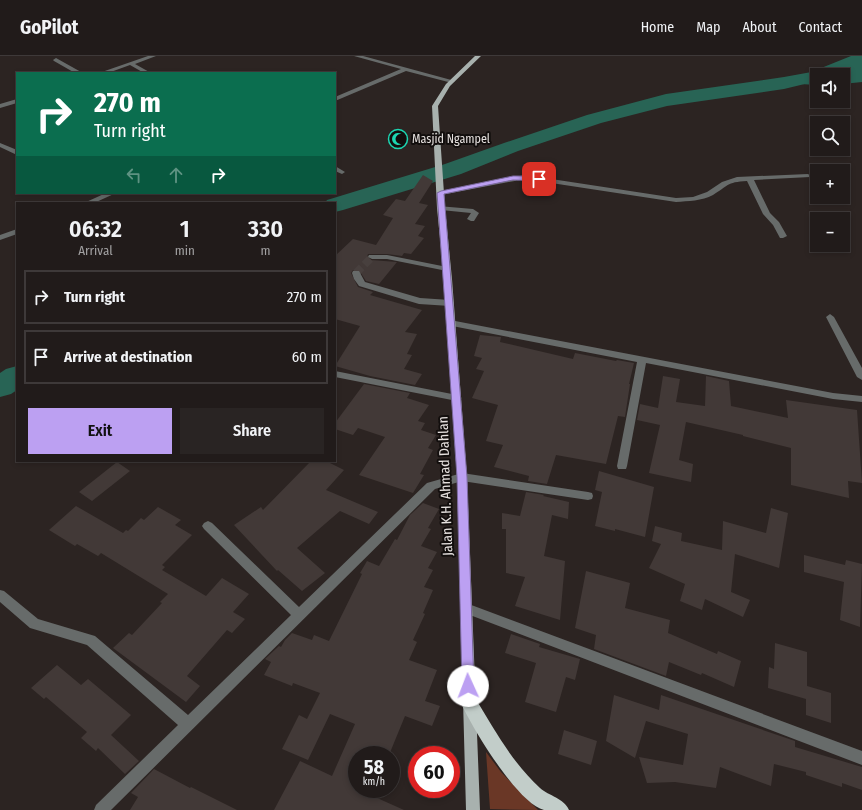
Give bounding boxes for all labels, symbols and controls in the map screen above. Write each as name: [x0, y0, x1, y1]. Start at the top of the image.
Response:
text: GoPilot: [20, 16, 79, 39]
text: Home: [641, 19, 674, 36]
text: Map: [696, 19, 720, 36]
text: About: [742, 19, 777, 36]
text: Contact: [799, 19, 842, 36]
map controls: [810, 68, 850, 252]
button: sound: [810, 68, 850, 108]
text: 270 m: [94, 86, 161, 119]
icon: right: [28, 88, 80, 140]
button: search: [810, 116, 850, 156]
text: Turn right: [94, 120, 166, 142]
mosque icon: Masjid Ngampel: [387, 128, 409, 150]
place label: Masjid Ngampel: [412, 132, 490, 146]
pin: [522, 162, 556, 196]
icon: left: [123, 164, 145, 186]
icon: ahead: [165, 164, 187, 186]
icon: right: [207, 164, 229, 186]
button: +: [810, 164, 850, 204]
icon: arrive: [528, 168, 550, 190]
button: −: [810, 212, 850, 252]
text: 06:32: [69, 215, 122, 243]
text: 1: [180, 215, 190, 243]
text: 330: [248, 215, 283, 243]
text: Arrival: [78, 243, 113, 258]
text: min: [175, 243, 195, 258]
text: m: [260, 243, 270, 258]
icon: right: [30, 286, 52, 308]
text: Turn right: [64, 288, 125, 306]
text: 270 m: [287, 288, 322, 306]
icon: arrive: [30, 346, 52, 368]
text: Arrive at destination: [64, 348, 192, 366]
text: 60 m: [292, 348, 322, 366]
button: Exit: [28, 408, 172, 454]
button: Share: [180, 408, 324, 454]
street label: Jalan K.H. Ahmad Dahlan: [435, 416, 456, 556]
position arrow: [447, 665, 489, 707]
speed limit sign: 60: [408, 746, 460, 798]
text: 58: [364, 755, 384, 779]
text: km/h: [363, 776, 385, 788]

